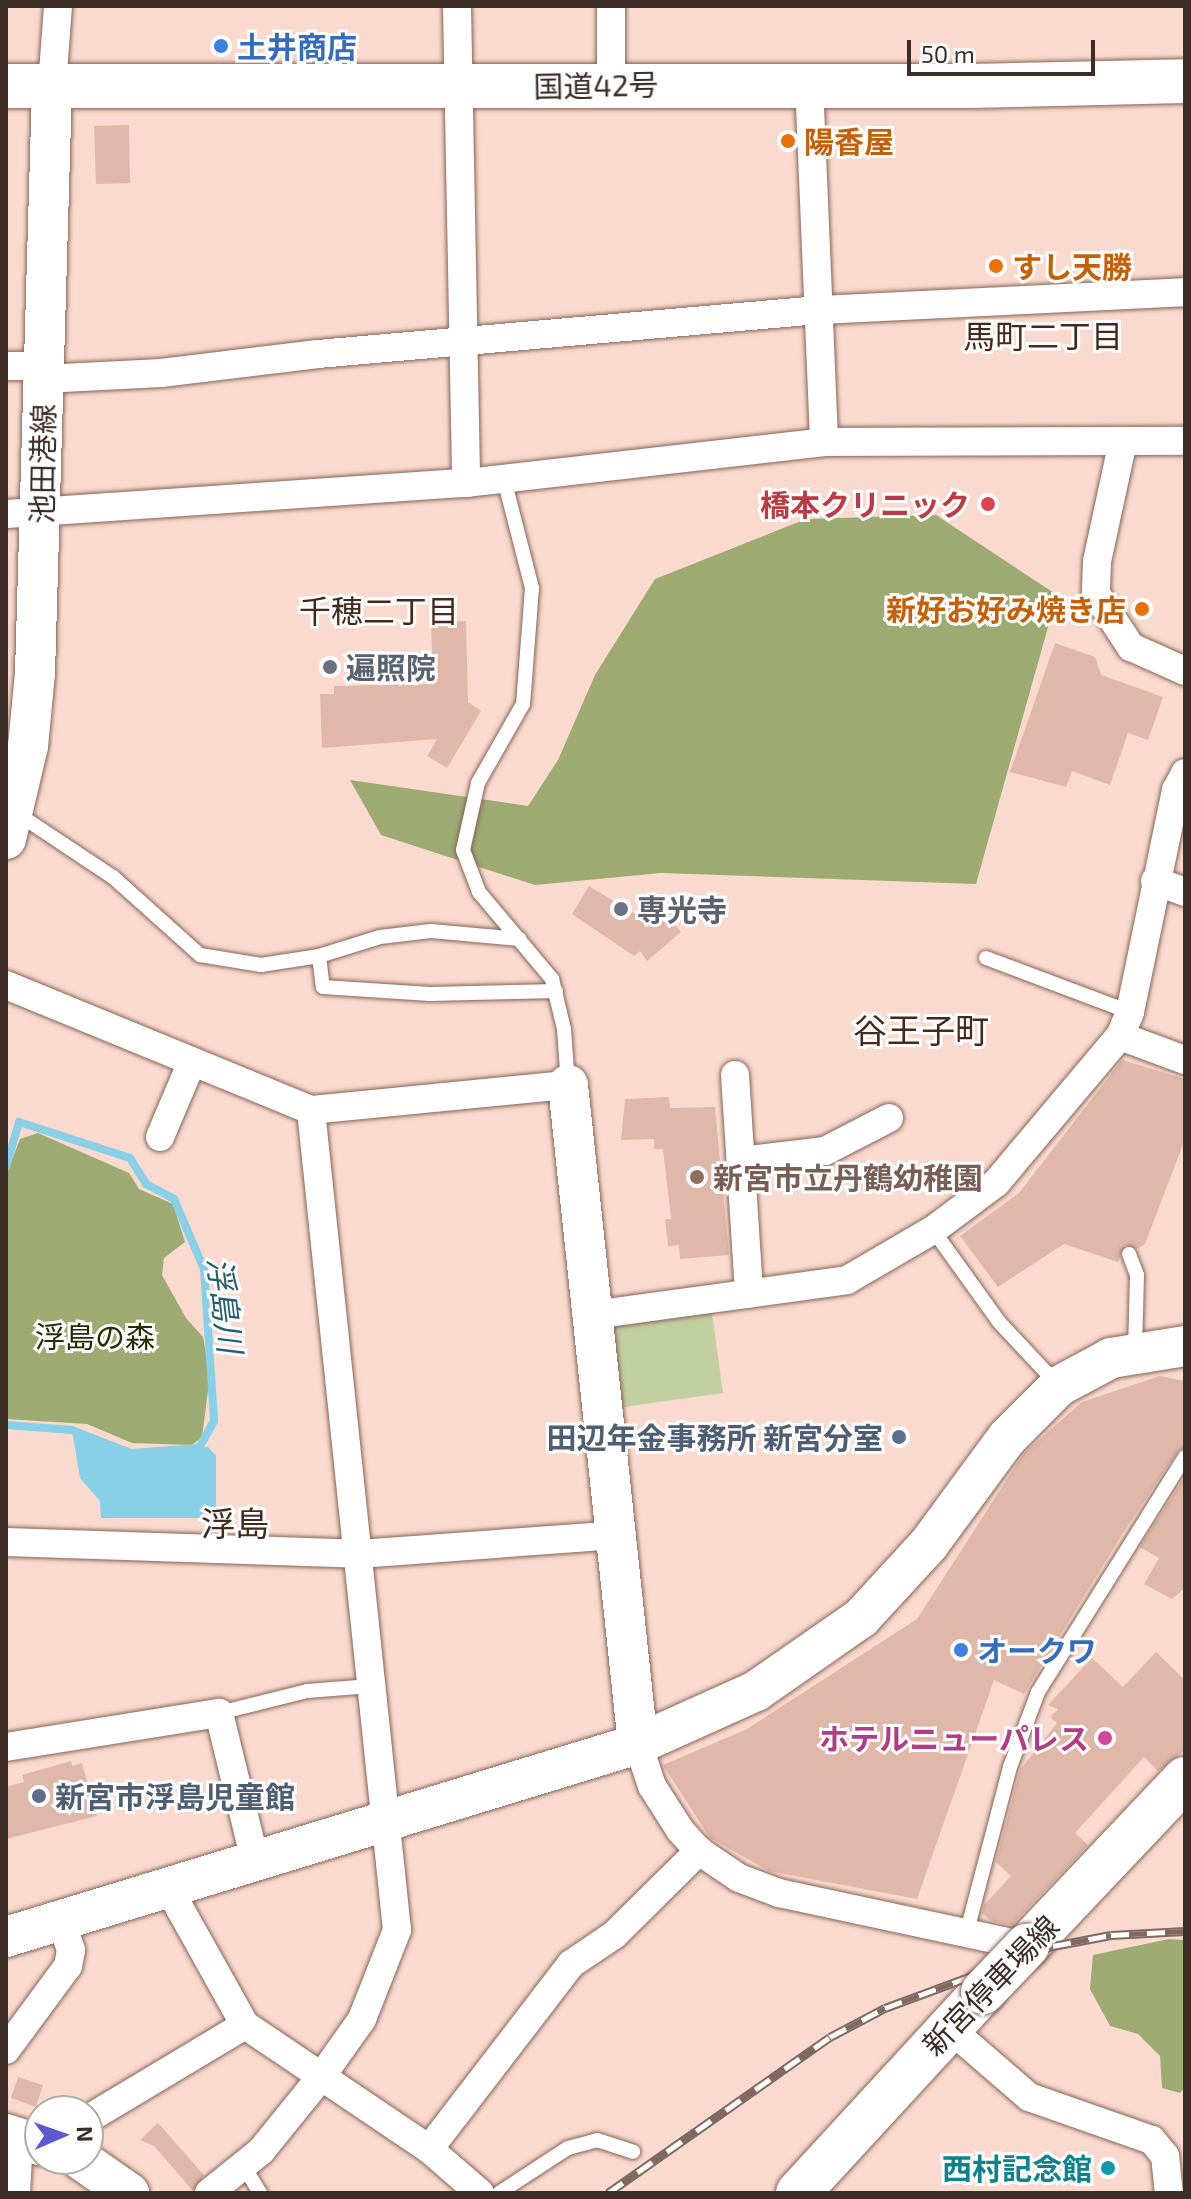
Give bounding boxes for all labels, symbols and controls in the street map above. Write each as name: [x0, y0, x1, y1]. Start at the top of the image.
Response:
scale bar: [911, 24, 1099, 74]
place label: 土井商店: [237, 28, 357, 64]
marker: 土井商店: [212, 37, 230, 55]
text: 50 m: [921, 39, 975, 68]
street label: 国道42号: [533, 66, 659, 104]
place label: 陽香屋: [804, 123, 894, 159]
marker: 陽香屋: [779, 132, 797, 150]
place label: すし天勝: [1012, 248, 1132, 284]
marker: すし天勝: [987, 257, 1005, 275]
district label: 馬町二丁目: [963, 316, 1123, 354]
street label: 池田港線: [23, 404, 61, 524]
place label: 橋本クリニック: [760, 486, 970, 522]
marker: 橋本クリニック: [977, 493, 999, 515]
district label: 千穂二丁目: [299, 591, 459, 629]
place label: 新好お好み焼き店: [886, 591, 1126, 627]
marker: 新好お好み焼き店: [1133, 600, 1151, 618]
place label: 遍照院: [346, 649, 436, 685]
marker: 遍照院: [321, 658, 339, 676]
place label: 専光寺: [637, 891, 727, 927]
marker: 専光寺: [612, 900, 630, 918]
district label: 谷王子町: [853, 1010, 989, 1050]
place label: 新宮市立丹鶴幼稚園: [713, 1159, 983, 1195]
marker: 新宮市立丹鶴幼稚園: [688, 1168, 706, 1186]
water label: 浮島川: [201, 1255, 251, 1355]
park label: 浮島の森: [35, 1318, 155, 1354]
place label: 田辺年金事務所 新宮分室: [547, 1419, 883, 1455]
marker: 田辺年金事務所 新宮分室: [890, 1428, 908, 1446]
district label: 浮島: [201, 1503, 269, 1543]
place label: オークワ: [977, 1632, 1097, 1668]
marker: オークワ: [952, 1641, 970, 1659]
place label: ホテルニューパレス: [819, 1720, 1089, 1756]
marker: ホテルニューパレス: [1096, 1729, 1114, 1747]
place label: 新宮市浮島児童館: [55, 1778, 295, 1814]
marker: 新宮市浮島児童館: [30, 1787, 48, 1805]
street label: 新宮停車場線: [915, 1908, 1065, 2062]
north arrow: [24, 2095, 104, 2175]
text: N: [73, 2126, 99, 2143]
place label: 西村記念館: [942, 2150, 1092, 2186]
marker: 西村記念館: [1099, 2159, 1117, 2177]

